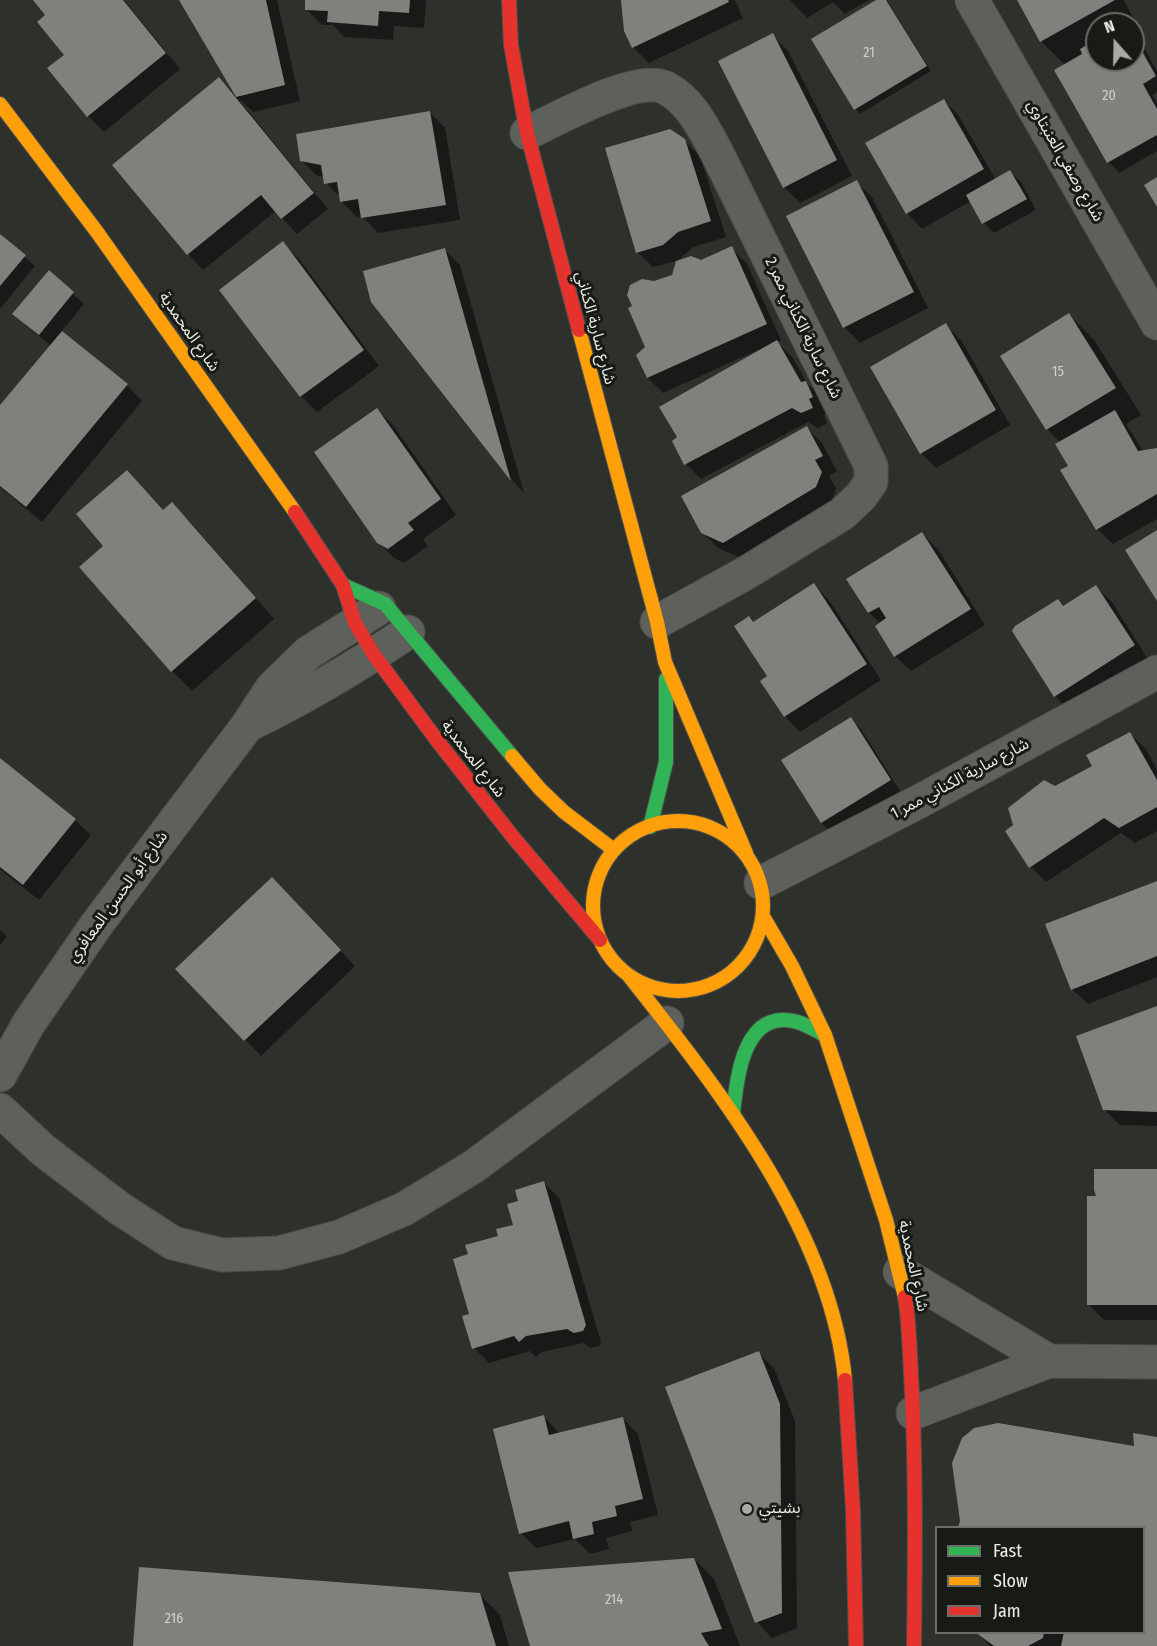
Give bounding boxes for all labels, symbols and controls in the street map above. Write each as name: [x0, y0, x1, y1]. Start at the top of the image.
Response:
north arrow: [1085, 12, 1145, 72]
text: N: [1102, 16, 1117, 37]
house number: 21: [863, 45, 875, 61]
house number: 20: [1102, 88, 1116, 104]
street label: شارع وصفي العنبتاوي: [1022, 97, 1108, 225]
street label: شارع سارية الكناني ممر 2: [760, 254, 846, 402]
street label: شارع سارية الكناني: [571, 269, 619, 387]
street label: شارع المحمدية: [155, 289, 223, 375]
house number: 15: [1052, 364, 1064, 380]
street label: شارع المحمدية: [437, 717, 509, 801]
street label: شارع سارية الكناني ممر 1: [888, 734, 1032, 824]
street label: شارع أبو الحسن المعافري: [64, 828, 172, 966]
street label: شارع المحمدية: [894, 1219, 932, 1313]
place label: بشيتي: [759, 1499, 801, 1519]
marker: بشيتي: [740, 1502, 754, 1516]
legend: [935, 1526, 1145, 1634]
text: Fast: [993, 1540, 1022, 1562]
text: Slow: [993, 1570, 1028, 1592]
house number: 214: [605, 1592, 623, 1608]
text: Jam: [993, 1600, 1021, 1622]
house number: 216: [165, 1611, 183, 1627]

